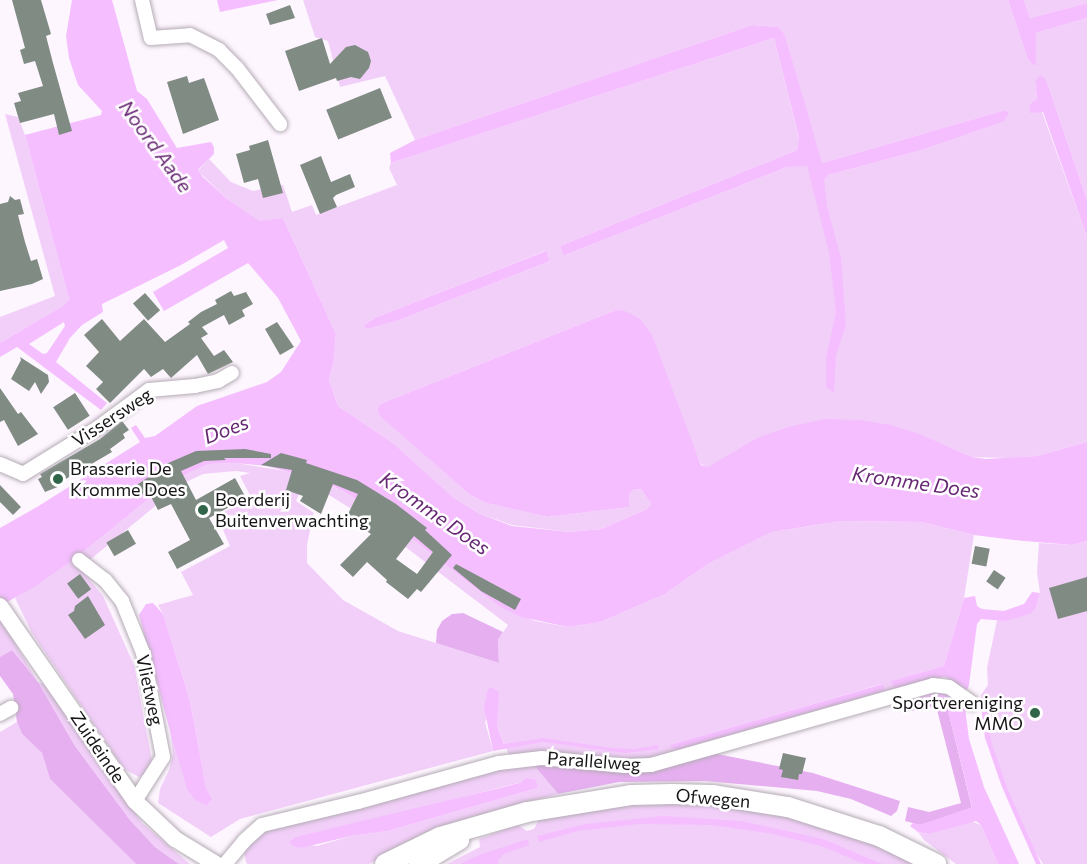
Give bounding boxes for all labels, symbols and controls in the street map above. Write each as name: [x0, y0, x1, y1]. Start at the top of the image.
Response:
water label: Noord Aade: [114, 95, 198, 197]
street label: Vissersweg: [68, 383, 156, 451]
water label: Does: [200, 409, 252, 449]
place label: Brasserie De Kromme Does: [70, 458, 186, 500]
water label: Kromme Does: [851, 461, 981, 503]
water label: Kromme Does: [375, 466, 495, 560]
marker: Brasserie De Kromme Does: [51, 472, 65, 486]
place label: Boerderij Buitenverwachting: [215, 489, 369, 532]
marker: Boerderij Buitenverwachting: [196, 503, 210, 517]
street label: Vlietweg: [132, 653, 168, 727]
place label: Sportvereniging MMO: [892, 692, 1023, 734]
marker: Sportvereniging MMO: [1028, 706, 1042, 720]
street label: Zuideinde: [66, 707, 130, 787]
street label: Parallelweg: [547, 747, 641, 775]
street label: Ofwegen: [675, 784, 751, 812]

